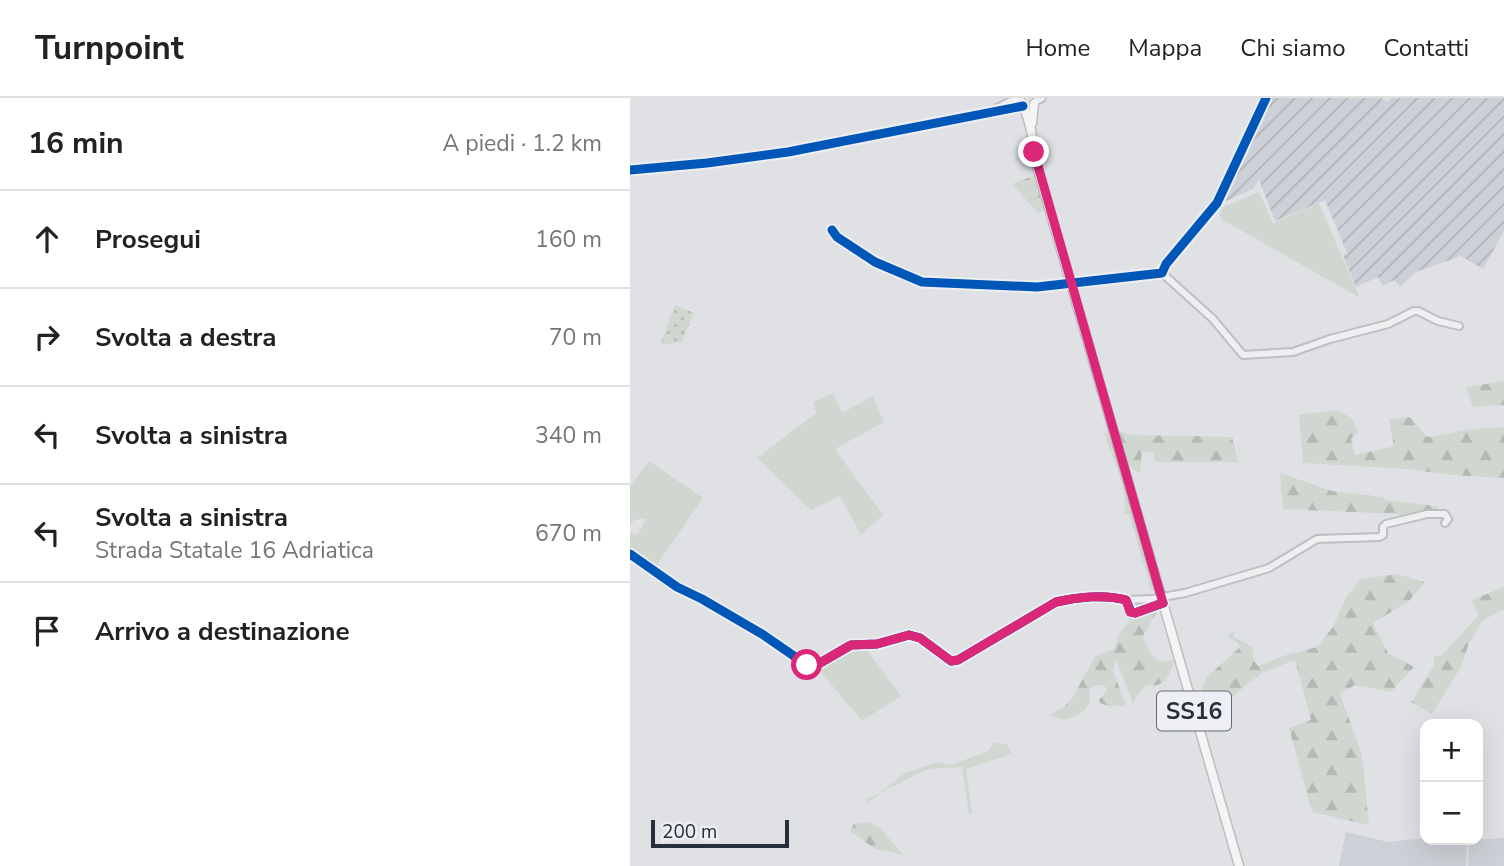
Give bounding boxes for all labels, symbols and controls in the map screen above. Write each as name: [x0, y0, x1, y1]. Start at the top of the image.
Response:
text: Turnpoint: [35, 26, 184, 71]
text: Home: [1025, 32, 1090, 64]
text: Mappa: [1128, 32, 1202, 64]
text: Chi siamo: [1240, 32, 1346, 64]
text: Contatti: [1384, 32, 1469, 64]
text: 16 min: [28, 123, 124, 164]
text: A piedi · 1.2 km: [443, 128, 602, 159]
route end: [1018, 136, 1049, 167]
icon: ahead: [28, 220, 66, 258]
text: Prosegui: [95, 222, 201, 257]
text: 160 m: [535, 224, 602, 255]
icon: right: [28, 318, 66, 356]
text: Svolta a destra: [95, 320, 277, 355]
text: 70 m: [549, 322, 602, 353]
icon: left: [28, 416, 66, 454]
text: Svolta a sinistra: [95, 418, 288, 453]
text: 340 m: [535, 420, 602, 451]
text: Svolta a sinistra: [95, 500, 288, 535]
icon: left: [28, 514, 66, 552]
text: 670 m: [535, 518, 602, 549]
text: Strada Statale 16 Adriatica: [95, 535, 374, 566]
icon: arrive: [28, 612, 66, 650]
text: Arrivo a destinazione: [95, 614, 350, 649]
route start: [791, 649, 822, 680]
road number: SS16: [1157, 692, 1231, 730]
map controls: [1420, 719, 1483, 845]
button: +: [1420, 719, 1483, 782]
button: −: [1420, 782, 1483, 845]
scale bar: [651, 817, 789, 849]
text: 200 m: [662, 819, 717, 845]

